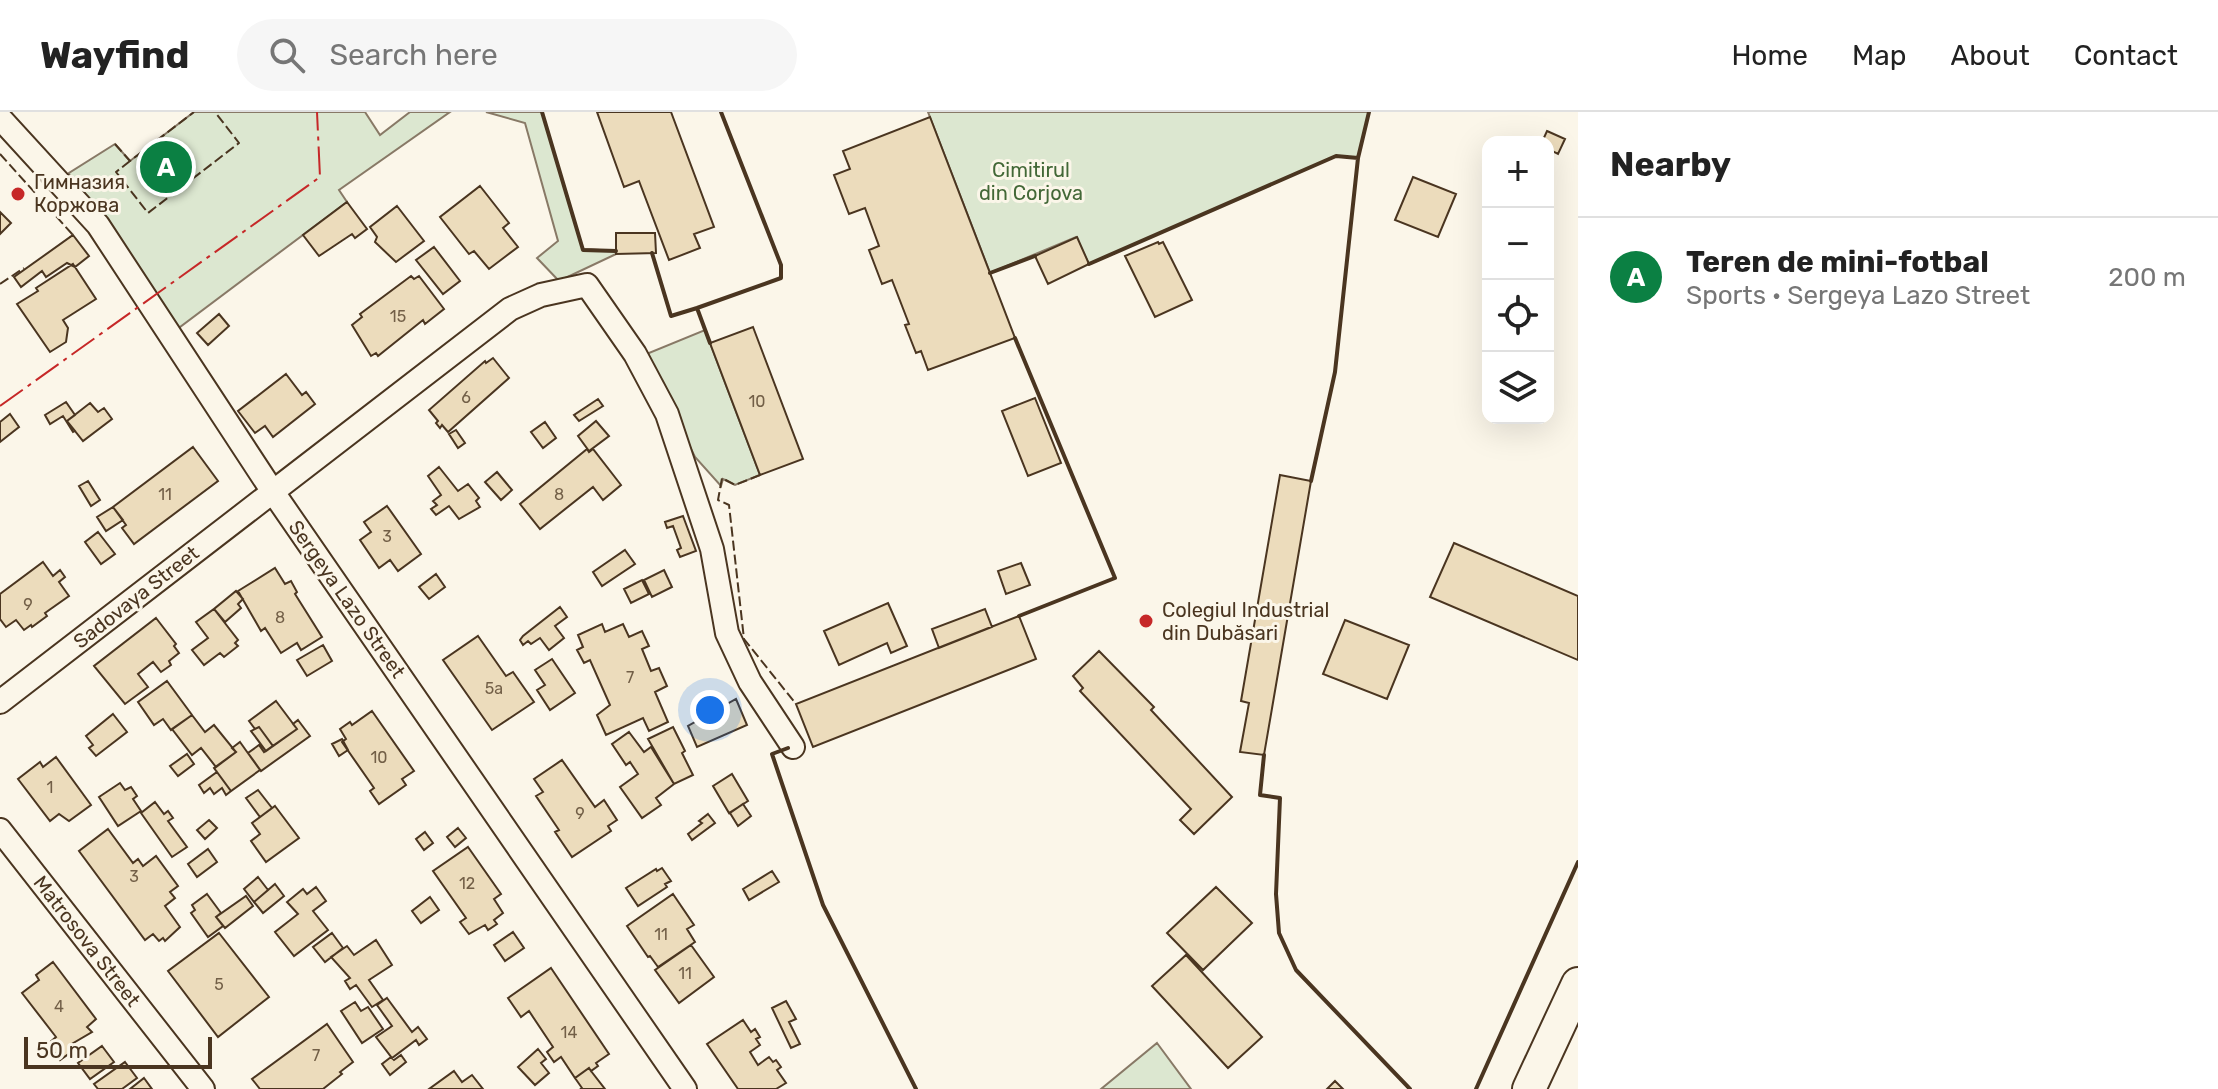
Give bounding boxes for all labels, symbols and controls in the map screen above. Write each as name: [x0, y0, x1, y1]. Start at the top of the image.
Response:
search box: [237, 19, 797, 91]
text: Wayfind: [40, 32, 189, 78]
icon: search: [265, 33, 309, 77]
text: Search here: [329, 37, 498, 73]
text: Home: [1731, 39, 1808, 72]
text: Map: [1852, 39, 1906, 72]
text: About: [1950, 39, 2030, 72]
text: Contact: [2074, 39, 2178, 72]
map controls: [1482, 136, 1554, 424]
button: +: [1482, 136, 1554, 208]
pin: A: [140, 137, 192, 197]
text: Nearby: [1610, 144, 1731, 185]
park label: Cimitirul din Corjova: [979, 158, 1083, 205]
place label: Гимназия Коржова: [34, 170, 125, 217]
marker: Гимназия Коржова: [9, 185, 27, 203]
button: −: [1482, 208, 1554, 280]
text: Teren de mini-fotbal: [1686, 244, 1989, 280]
text: A: [1627, 262, 1645, 293]
text: 200 m: [2108, 262, 2186, 293]
button: locate: [1482, 280, 1554, 352]
text: Sports · Sergeya Lazo Street: [1686, 280, 2030, 311]
house number: 15: [390, 307, 406, 326]
button: layers: [1482, 352, 1554, 424]
house number: 6: [461, 388, 471, 407]
house number: 10: [748, 392, 766, 411]
house number: 11: [158, 485, 172, 504]
house number: 8: [554, 485, 564, 504]
street label: Sergeya Lazo Street: [284, 516, 411, 683]
house number: 3: [382, 527, 392, 546]
street label: Sadovaya Street: [69, 541, 204, 653]
house number: 9: [23, 595, 33, 614]
place label: Colegiul Industrial din Dubăsari: [1162, 598, 1329, 645]
house number: 8: [275, 608, 285, 627]
marker: Colegiul Industrial din Dubăsari: [1137, 612, 1155, 630]
house number: 7: [626, 668, 634, 687]
house number: 5а: [485, 679, 503, 698]
your location: [690, 690, 730, 730]
house number: 10: [370, 748, 388, 767]
house number: 1: [47, 778, 53, 797]
house number: 9: [575, 804, 585, 823]
house number: 3: [129, 867, 139, 886]
street label: Matrosova Street: [29, 871, 146, 1011]
house number: 12: [459, 874, 475, 893]
house number: 11: [654, 925, 668, 944]
house number: 11: [678, 964, 692, 983]
house number: 5: [214, 975, 224, 994]
house number: 4: [54, 997, 64, 1016]
house number: 14: [561, 1023, 577, 1042]
scale bar: [24, 1033, 212, 1069]
text: 50 m: [36, 1037, 88, 1064]
house number: 7: [312, 1046, 320, 1065]

